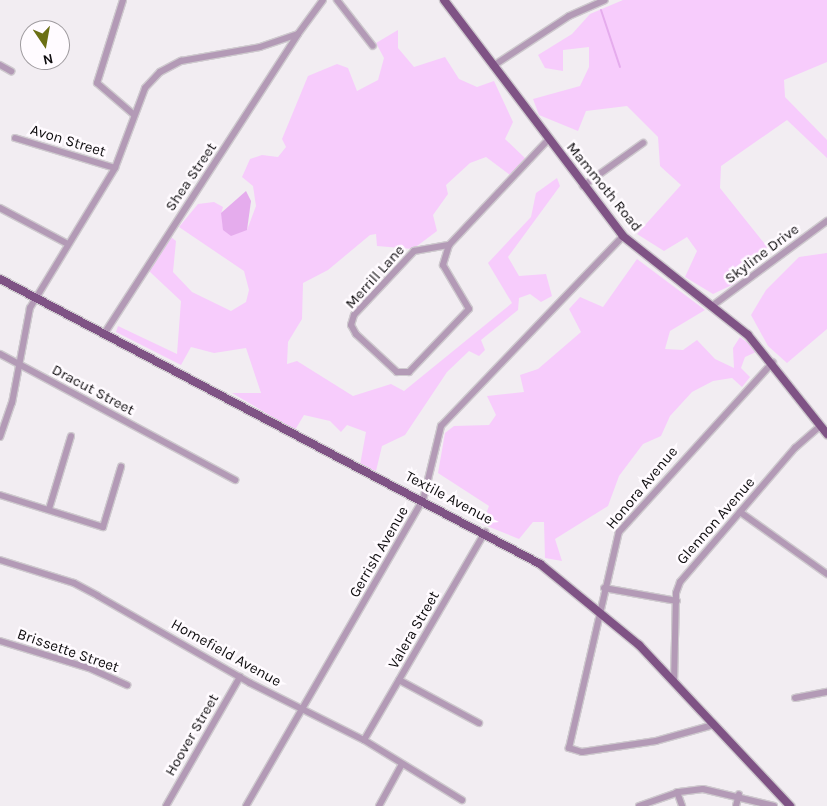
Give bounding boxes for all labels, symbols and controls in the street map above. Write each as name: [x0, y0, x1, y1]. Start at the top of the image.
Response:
north arrow: [20, 20, 70, 70]
text: N: [41, 50, 55, 69]
street label: Avon Street: [28, 121, 108, 161]
street label: Shea Street: [162, 139, 220, 215]
street label: Mammoth Road: [562, 139, 646, 235]
street label: Skyline Drive: [721, 220, 803, 288]
street label: Merrill Lane: [342, 241, 408, 313]
street label: Dracut Street: [49, 361, 137, 419]
street label: Honora Avenue: [602, 443, 682, 533]
street label: Textile Avenue: [402, 467, 496, 529]
street label: Glennon Avenue: [673, 474, 759, 568]
street label: Gerrish Avenue: [346, 503, 412, 601]
street label: Valera Street: [385, 588, 443, 672]
street label: Homefield Avenue: [168, 615, 284, 691]
street label: Brissette Street: [15, 625, 121, 677]
street label: Hoover Street: [161, 691, 223, 779]

